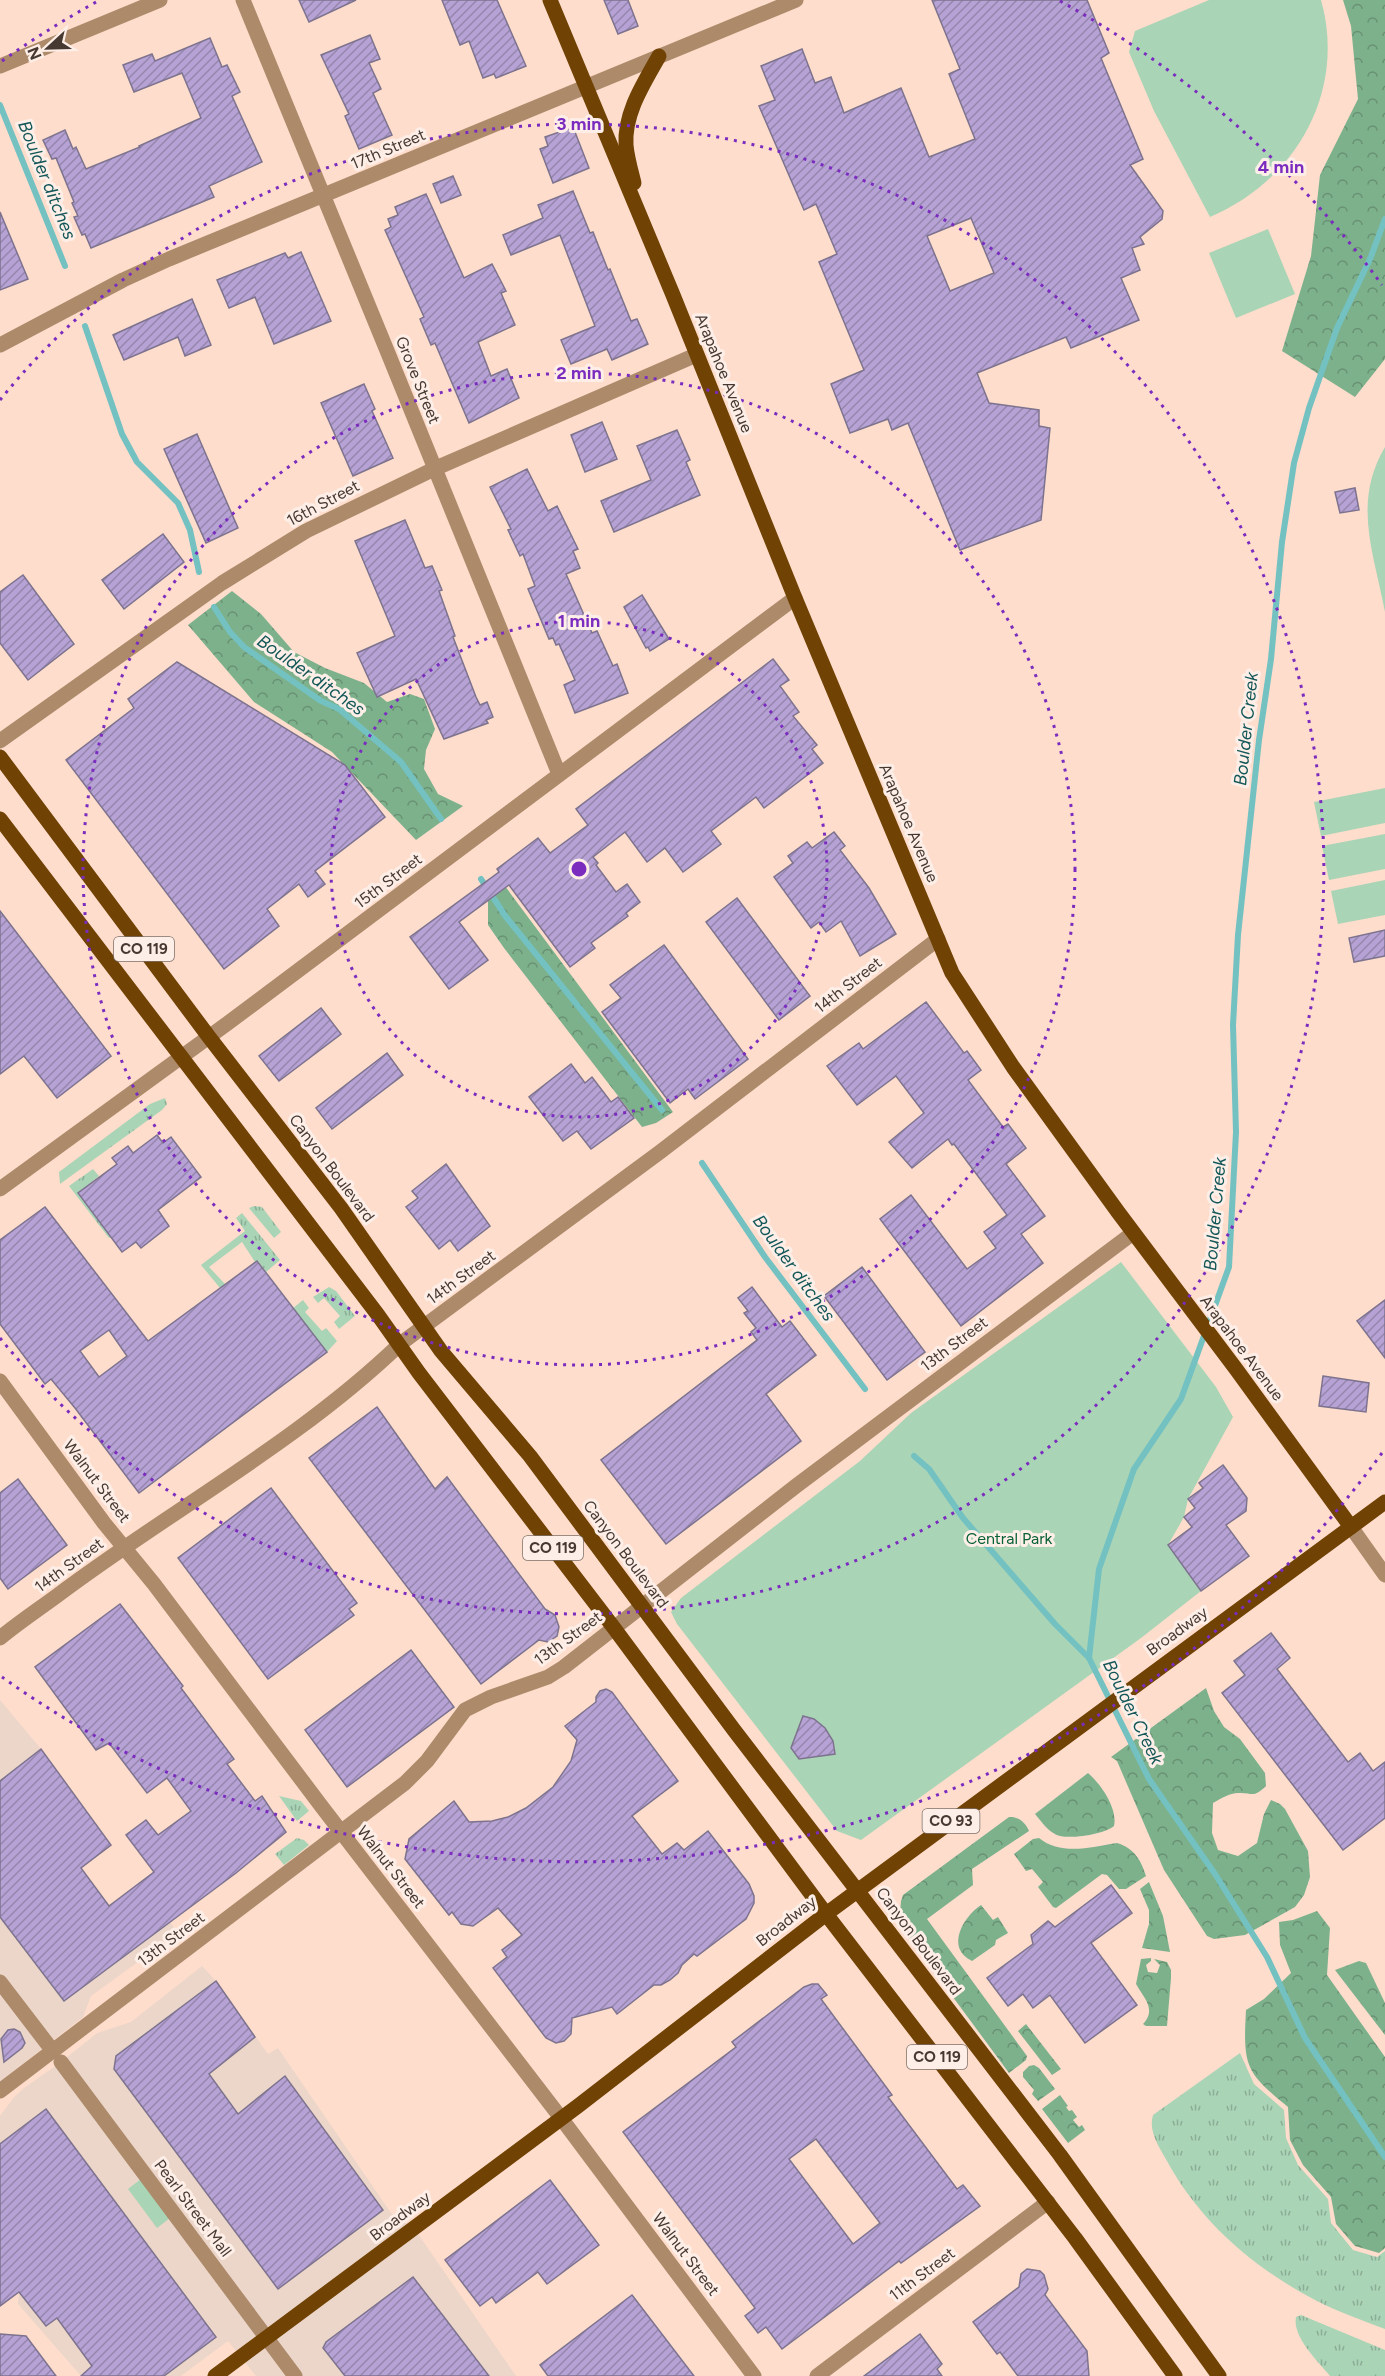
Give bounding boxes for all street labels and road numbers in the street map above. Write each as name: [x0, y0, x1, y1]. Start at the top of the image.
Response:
street label: 17th Street: [348, 125, 428, 173]
street label: Arapahoe Avenue: [691, 311, 757, 436]
street label: Grove Street: [392, 334, 444, 426]
street label: 16th Street: [283, 476, 363, 530]
street label: Arapahoe Avenue: [875, 761, 943, 885]
street label: 15th Street: [351, 849, 425, 913]
road number: CO 119: [114, 937, 174, 961]
street label: 14th Street: [811, 953, 885, 1017]
street label: Canyon Boulevard: [285, 1110, 379, 1226]
street label: 14th Street: [423, 1246, 499, 1308]
street label: Arapahoe Avenue: [1196, 1292, 1288, 1405]
street label: 13th Street: [917, 1313, 991, 1375]
street label: Walnut Street: [60, 1436, 134, 1526]
street label: Canyon Boulevard: [579, 1496, 673, 1612]
street label: 14th Street: [31, 1534, 107, 1596]
road number: CO 119: [523, 1536, 583, 1560]
street label: Broadway: [1143, 1602, 1212, 1660]
street label: 13th Street: [530, 1607, 606, 1669]
road number: CO 93: [922, 1809, 980, 1833]
street label: Walnut Street: [353, 1822, 429, 1912]
street label: Canyon Boulevard: [872, 1883, 966, 1999]
street label: Broadway: [752, 1891, 820, 1950]
street label: 13th Street: [134, 1908, 208, 1970]
road number: CO 119: [907, 2045, 967, 2069]
street label: Pearl Street Mall: [150, 2156, 236, 2260]
street label: Broadway: [366, 2187, 434, 2245]
street label: Walnut Street: [649, 2209, 723, 2299]
street label: 11th Street: [886, 2243, 958, 2305]

